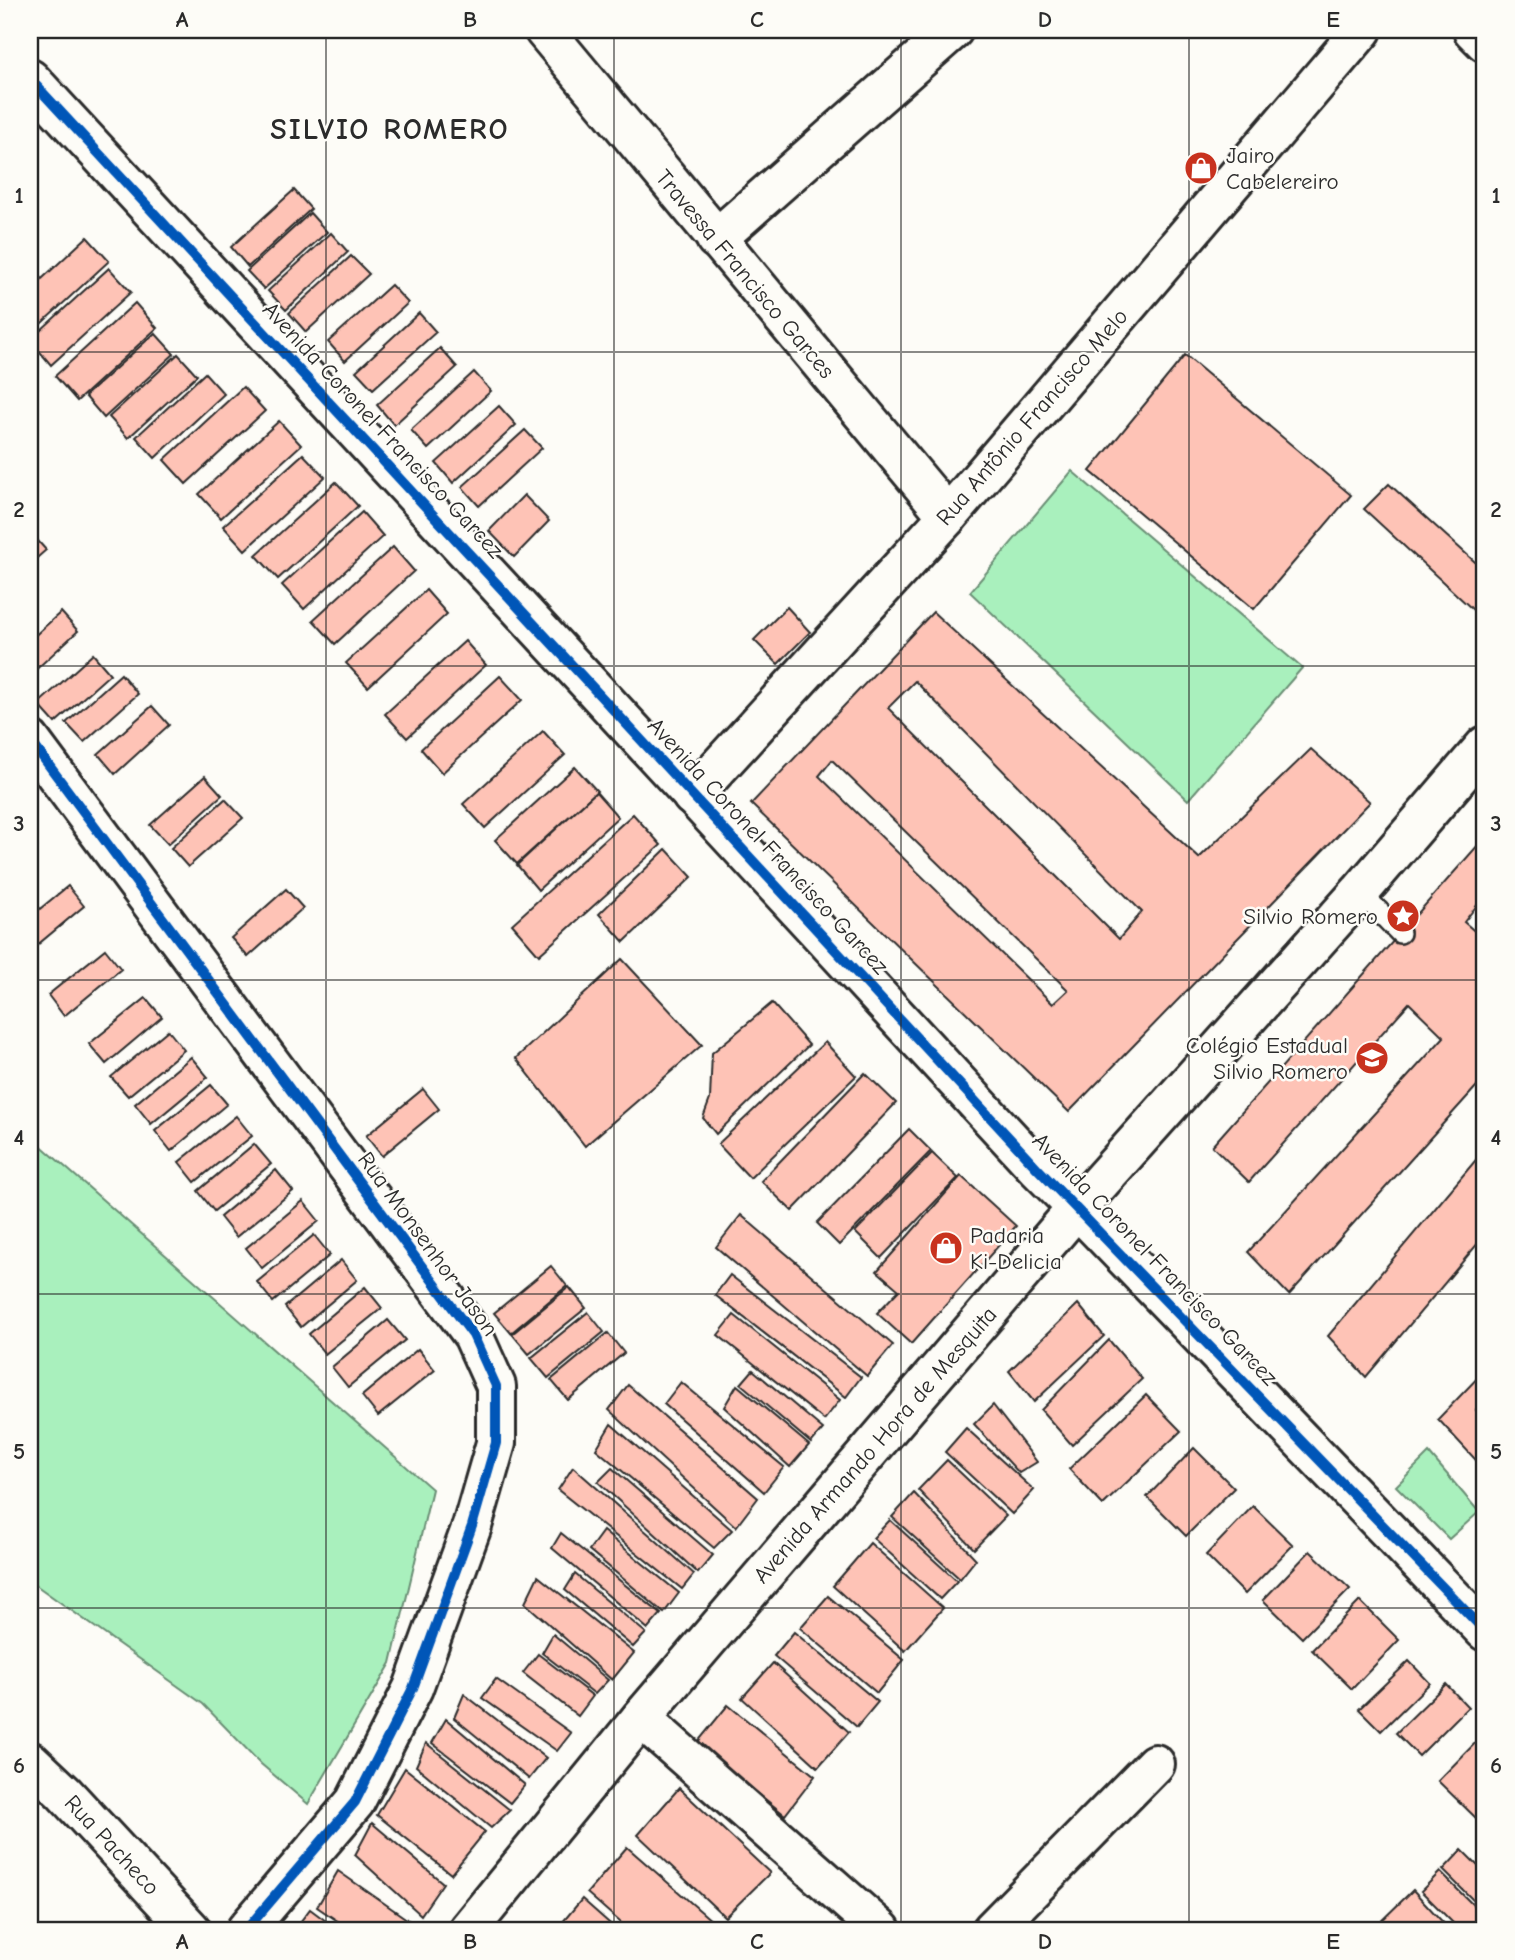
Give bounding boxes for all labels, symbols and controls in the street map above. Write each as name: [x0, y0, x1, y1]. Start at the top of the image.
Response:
text: A: [176, 6, 189, 33]
text: B: [463, 6, 477, 33]
text: C: [750, 6, 764, 33]
text: D: [1038, 6, 1052, 33]
text: E: [1326, 6, 1340, 33]
district label: SILVIO ROMERO: [270, 112, 510, 147]
place label: Jairo Cabelereiro: [1226, 142, 1339, 195]
shop icon: Jairo Cabelereiro: [1182, 149, 1220, 187]
street label: Travessa Francisco Garces: [650, 164, 840, 384]
text: 1: [14, 182, 24, 209]
text: 1: [1491, 182, 1501, 209]
street label: Avenida Coronel Francisco Garcez: [257, 296, 509, 564]
street label: Rua Antônio Francisco Melo: [931, 303, 1133, 531]
text: 2: [13, 496, 25, 523]
text: 2: [1490, 496, 1502, 523]
street label: Avenida Coronel Francisco Garcez: [642, 712, 894, 980]
text: 3: [13, 810, 25, 837]
text: 3: [1490, 810, 1502, 837]
place icon: Silvio Romero: [1384, 897, 1422, 935]
place label: Silvio Romero: [1243, 903, 1378, 930]
place label: Colégio Estadual Silvio Romero: [1186, 1032, 1348, 1085]
school or university icon: Colégio Estadual Silvio Romero: [1353, 1039, 1391, 1077]
text: 4: [14, 1124, 25, 1151]
text: 4: [1491, 1124, 1502, 1151]
street label: Avenida Coronel Francisco Garcez: [1027, 1127, 1283, 1391]
street label: Rua Monsenhor Jason: [352, 1147, 504, 1341]
place label: Padaria Ki-Delicia: [970, 1222, 1062, 1275]
shop icon: Padaria Ki-Delicia: [927, 1229, 965, 1267]
street label: Avenida Armando Hora de Mesquita: [748, 1301, 1002, 1589]
text: 5: [13, 1438, 25, 1465]
text: 5: [1490, 1438, 1502, 1465]
text: 6: [13, 1752, 25, 1779]
text: 6: [1490, 1752, 1502, 1779]
street label: Rua Pacheco: [59, 1789, 165, 1901]
text: A: [176, 1928, 189, 1955]
text: B: [463, 1928, 477, 1955]
text: C: [750, 1928, 764, 1955]
text: D: [1038, 1928, 1052, 1955]
text: E: [1326, 1928, 1340, 1955]

